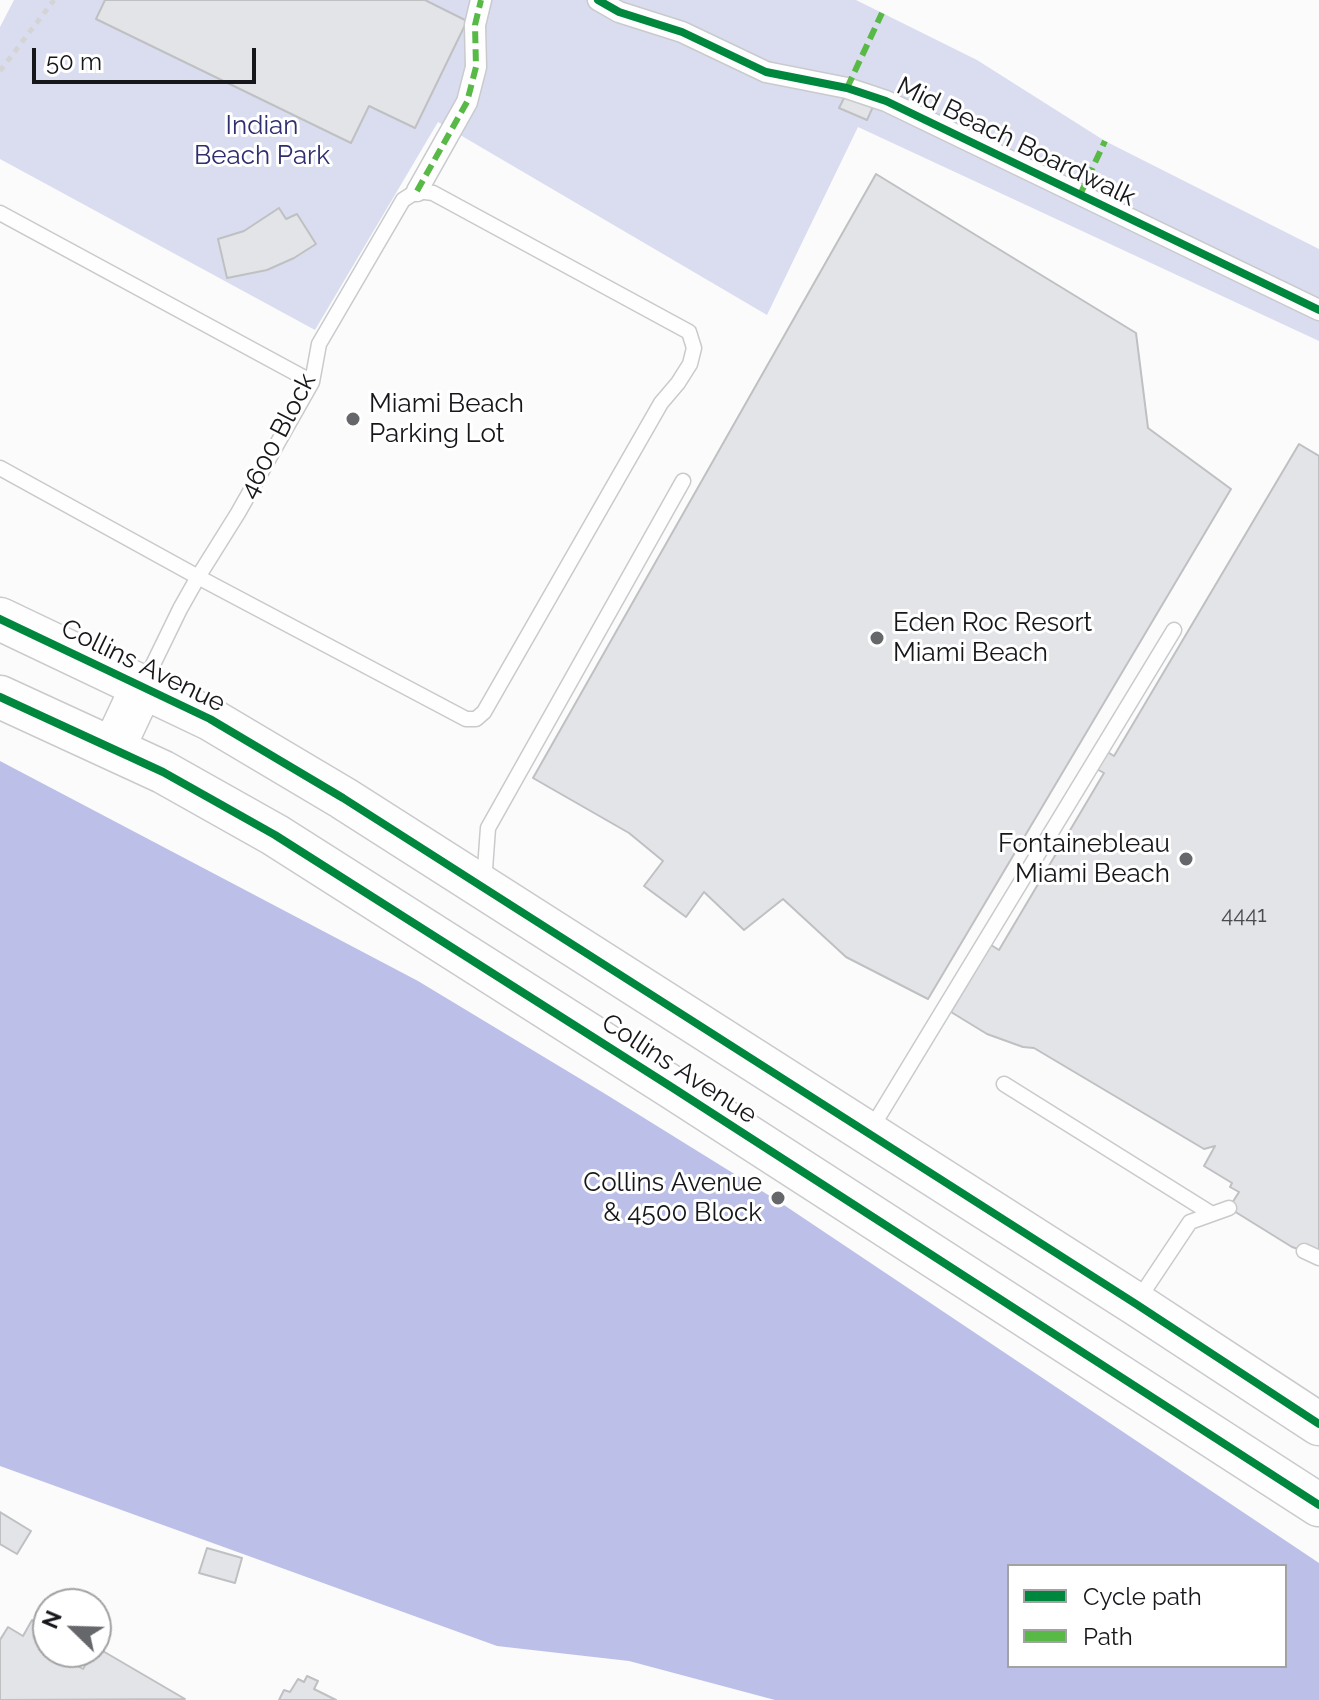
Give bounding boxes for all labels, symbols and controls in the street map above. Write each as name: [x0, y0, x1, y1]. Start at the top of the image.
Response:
scale bar: [36, 32, 260, 82]
text: 50 m: [46, 47, 102, 76]
street label: Mid Beach Boardwalk: [892, 71, 1140, 213]
park label: Indian Beach Park: [194, 110, 330, 172]
street label: 4600 Block: [233, 368, 323, 504]
place label: Miami Beach Parking Lot: [369, 388, 524, 450]
marker: Miami Beach Parking Lot: [344, 410, 362, 428]
place label: Eden Roc Resort Miami Beach: [893, 607, 1092, 668]
street label: Collins Avenue: [56, 613, 230, 719]
marker: Eden Roc Resort Miami Beach: [868, 629, 886, 647]
place label: Fontainebleau Miami Beach: [998, 828, 1170, 890]
marker: Fontainebleau Miami Beach: [1177, 850, 1195, 868]
house number: 4441: [1221, 902, 1267, 928]
street label: Collins Avenue: [596, 1007, 762, 1131]
place label: Collins Avenue & 4500 Block: [583, 1167, 762, 1228]
marker: Collins Avenue & 4500 Block: [769, 1189, 787, 1207]
legend: [1007, 1564, 1287, 1668]
text: Cycle path: [1083, 1582, 1202, 1611]
north arrow: [32, 1588, 112, 1668]
text: N: [36, 1607, 67, 1632]
text: Path: [1083, 1622, 1133, 1651]

